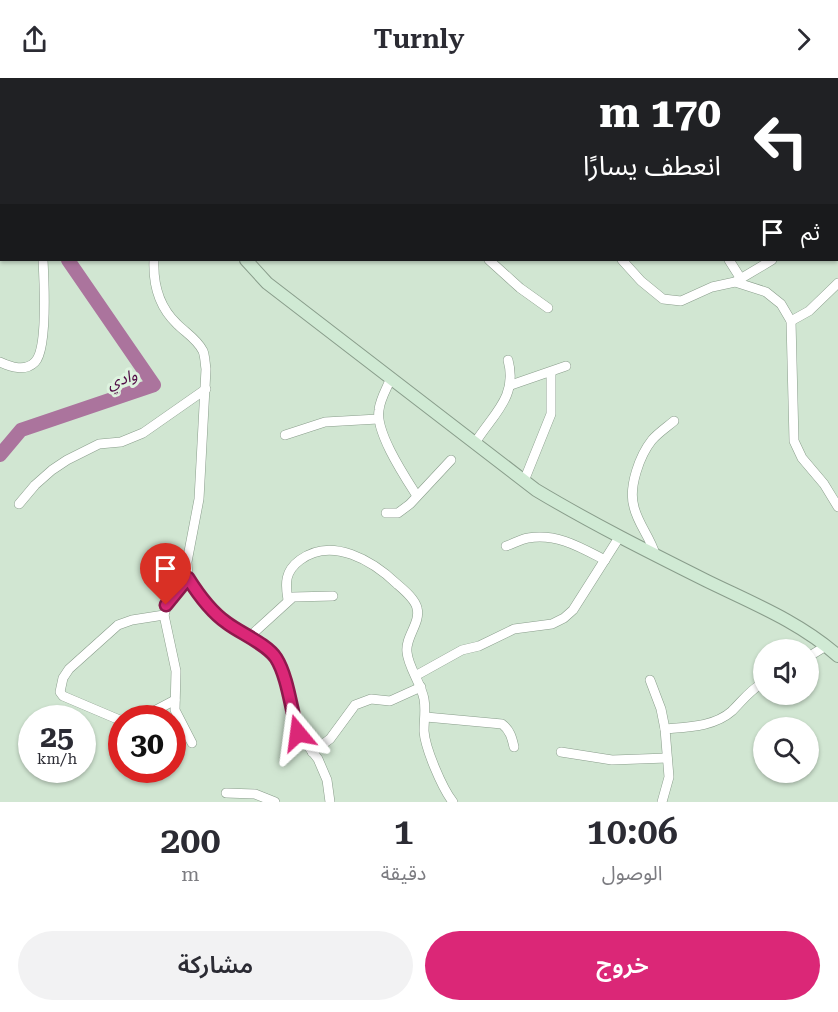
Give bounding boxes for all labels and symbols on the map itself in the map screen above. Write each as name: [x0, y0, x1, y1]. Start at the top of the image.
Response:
water label: وادي: [104, 365, 141, 397]
pin: [140, 543, 191, 605]
position arrow: [266, 701, 330, 765]
speed limit sign: 30: [108, 705, 186, 783]

